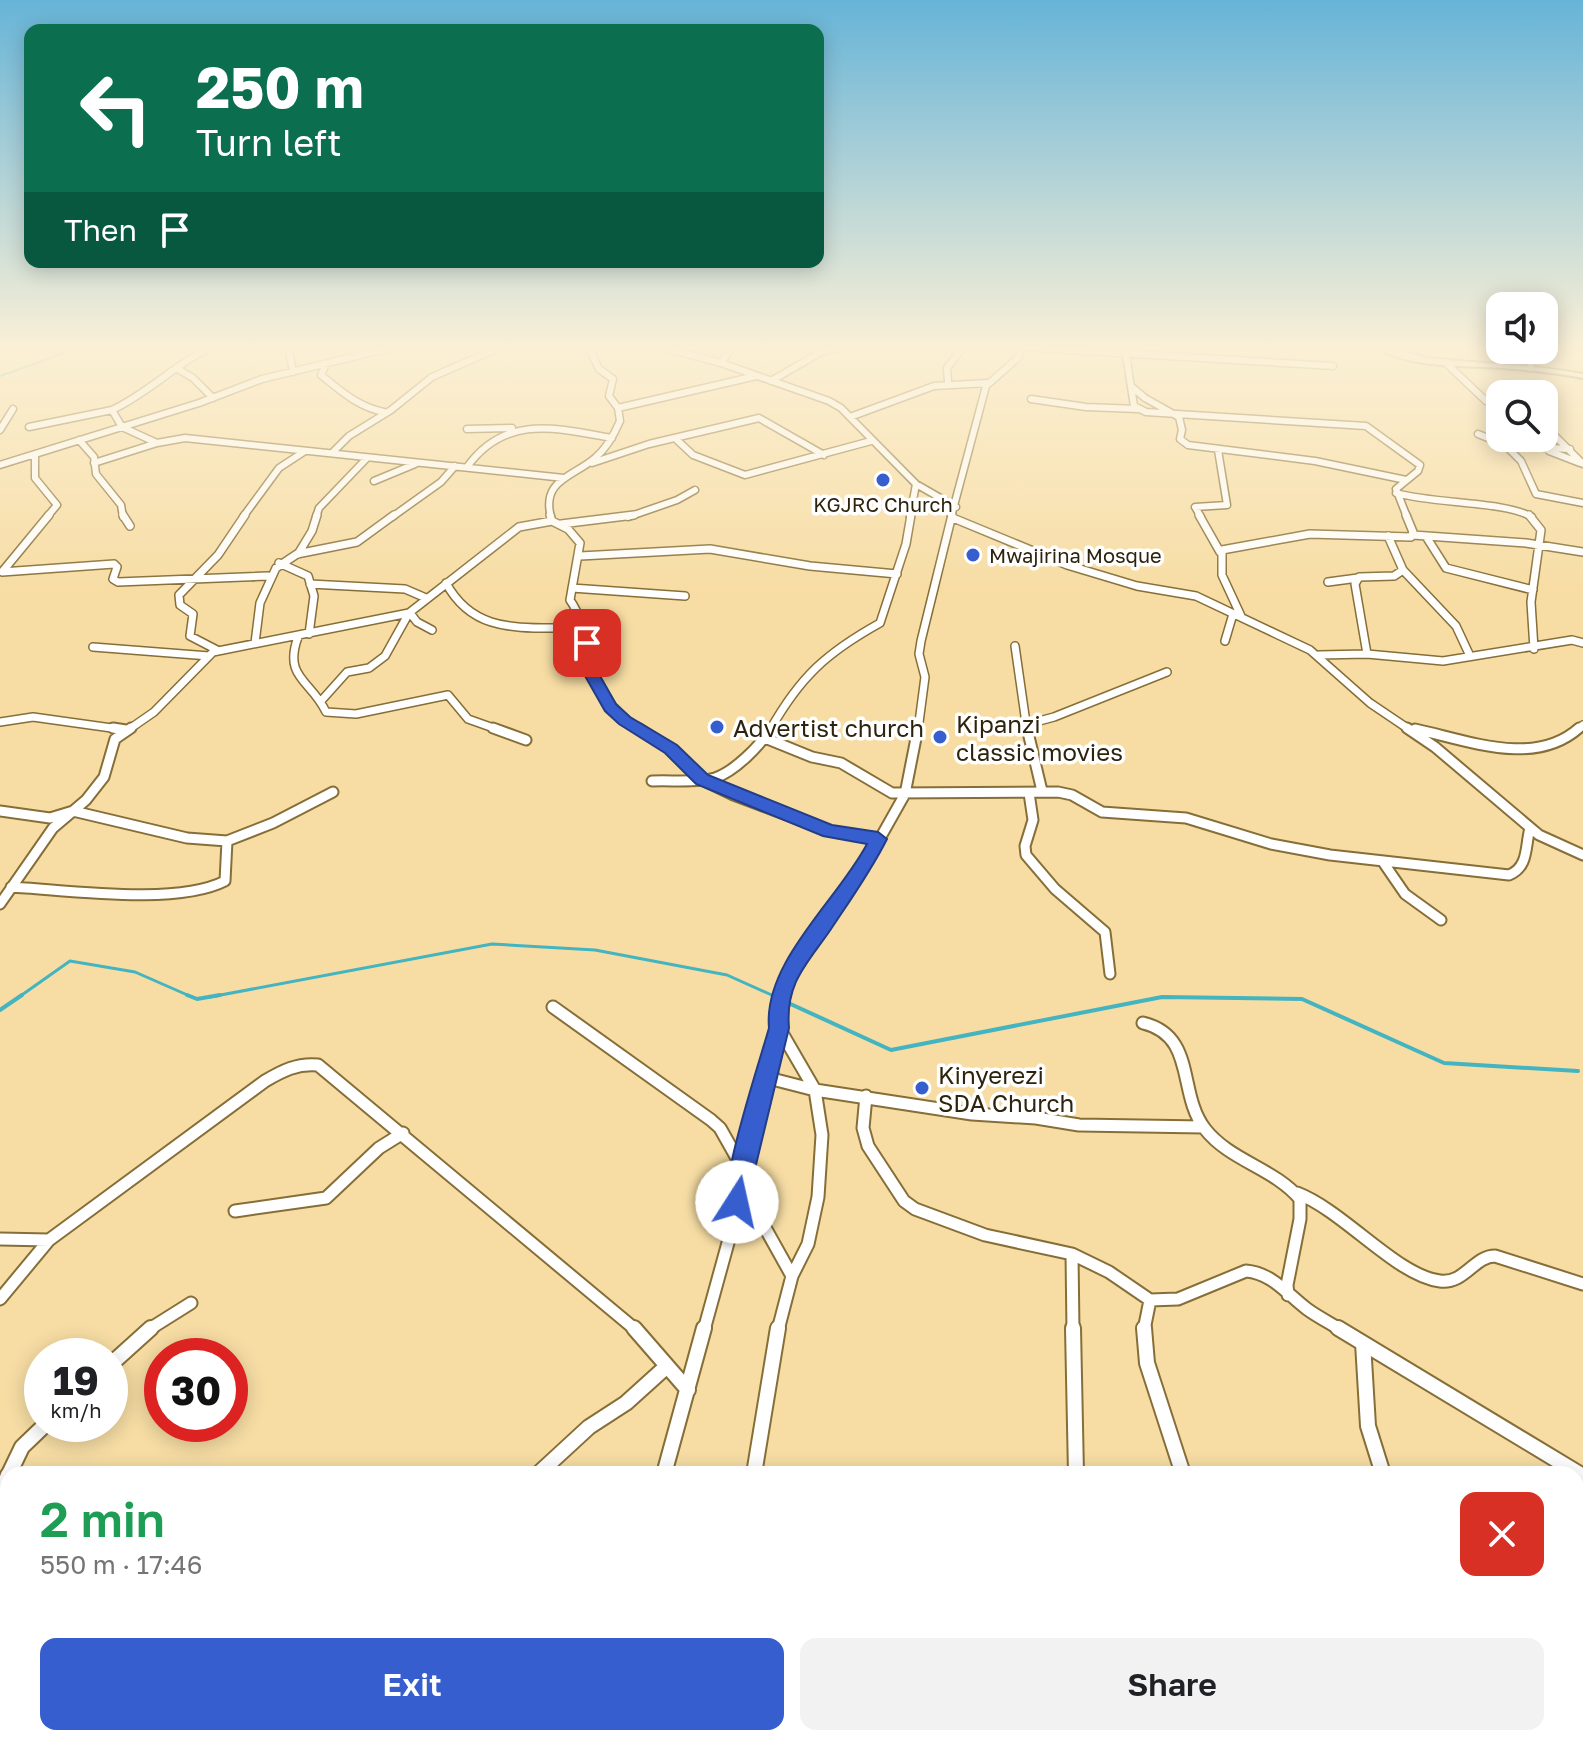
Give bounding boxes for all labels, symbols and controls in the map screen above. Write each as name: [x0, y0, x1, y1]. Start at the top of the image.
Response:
text: 250 m: [196, 53, 364, 120]
icon: left: [64, 56, 168, 160]
text: Turn left: [196, 121, 342, 164]
icon: arrive: [153, 208, 197, 252]
text: Then: [64, 212, 137, 248]
map controls: [1486, 292, 1558, 452]
button: sound: [1486, 292, 1558, 364]
button: search: [1486, 380, 1558, 452]
marker: KGJRC Church: [874, 471, 892, 489]
place label: KGJRC Church: [813, 492, 953, 516]
place label: Mwajirina Mosque: [989, 543, 1162, 567]
marker: Mwajirina Mosque: [964, 546, 982, 564]
pin: [553, 609, 621, 677]
icon: arrive: [565, 621, 609, 665]
place label: Kipanzi classic movies: [956, 709, 1123, 766]
place label: Advertist church: [733, 713, 924, 742]
marker: Advertist church: [708, 718, 726, 736]
marker: Kipanzi classic movies: [931, 728, 949, 746]
place label: Kinyerezi SDA Church: [938, 1060, 1074, 1117]
marker: Kinyerezi SDA Church: [913, 1079, 931, 1097]
position arrow: [695, 1160, 779, 1244]
speed limit sign: 30: [144, 1338, 248, 1442]
text: 19: [53, 1356, 99, 1404]
text: km/h: [51, 1398, 101, 1422]
text: 2 min: [40, 1490, 165, 1548]
button: close: [1460, 1492, 1544, 1576]
text: 550 m · 17:46: [40, 1549, 202, 1580]
button: Exit: [40, 1638, 784, 1730]
button: Share: [800, 1638, 1544, 1730]

